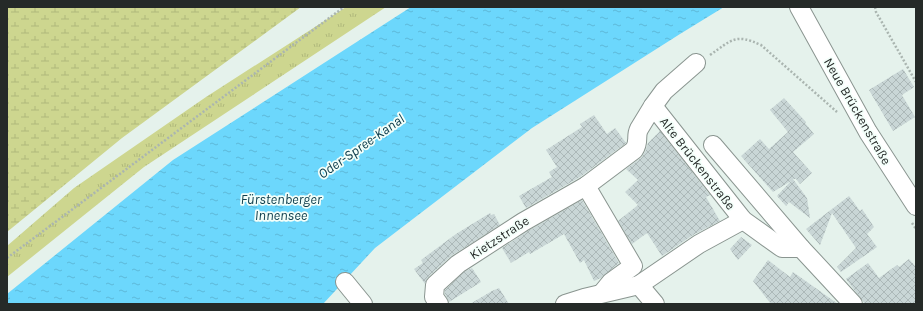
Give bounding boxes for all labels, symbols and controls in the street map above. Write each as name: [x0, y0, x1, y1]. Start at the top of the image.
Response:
street label: Neue Brückenstraße: [821, 55, 894, 168]
water label: Oder-Spree-Kanal: [315, 110, 408, 182]
street label: Alte Brückenstraße: [657, 114, 739, 213]
water label: Fürstenberger Innensee: [241, 191, 323, 224]
street label: Kietzstraße: [467, 213, 532, 262]

